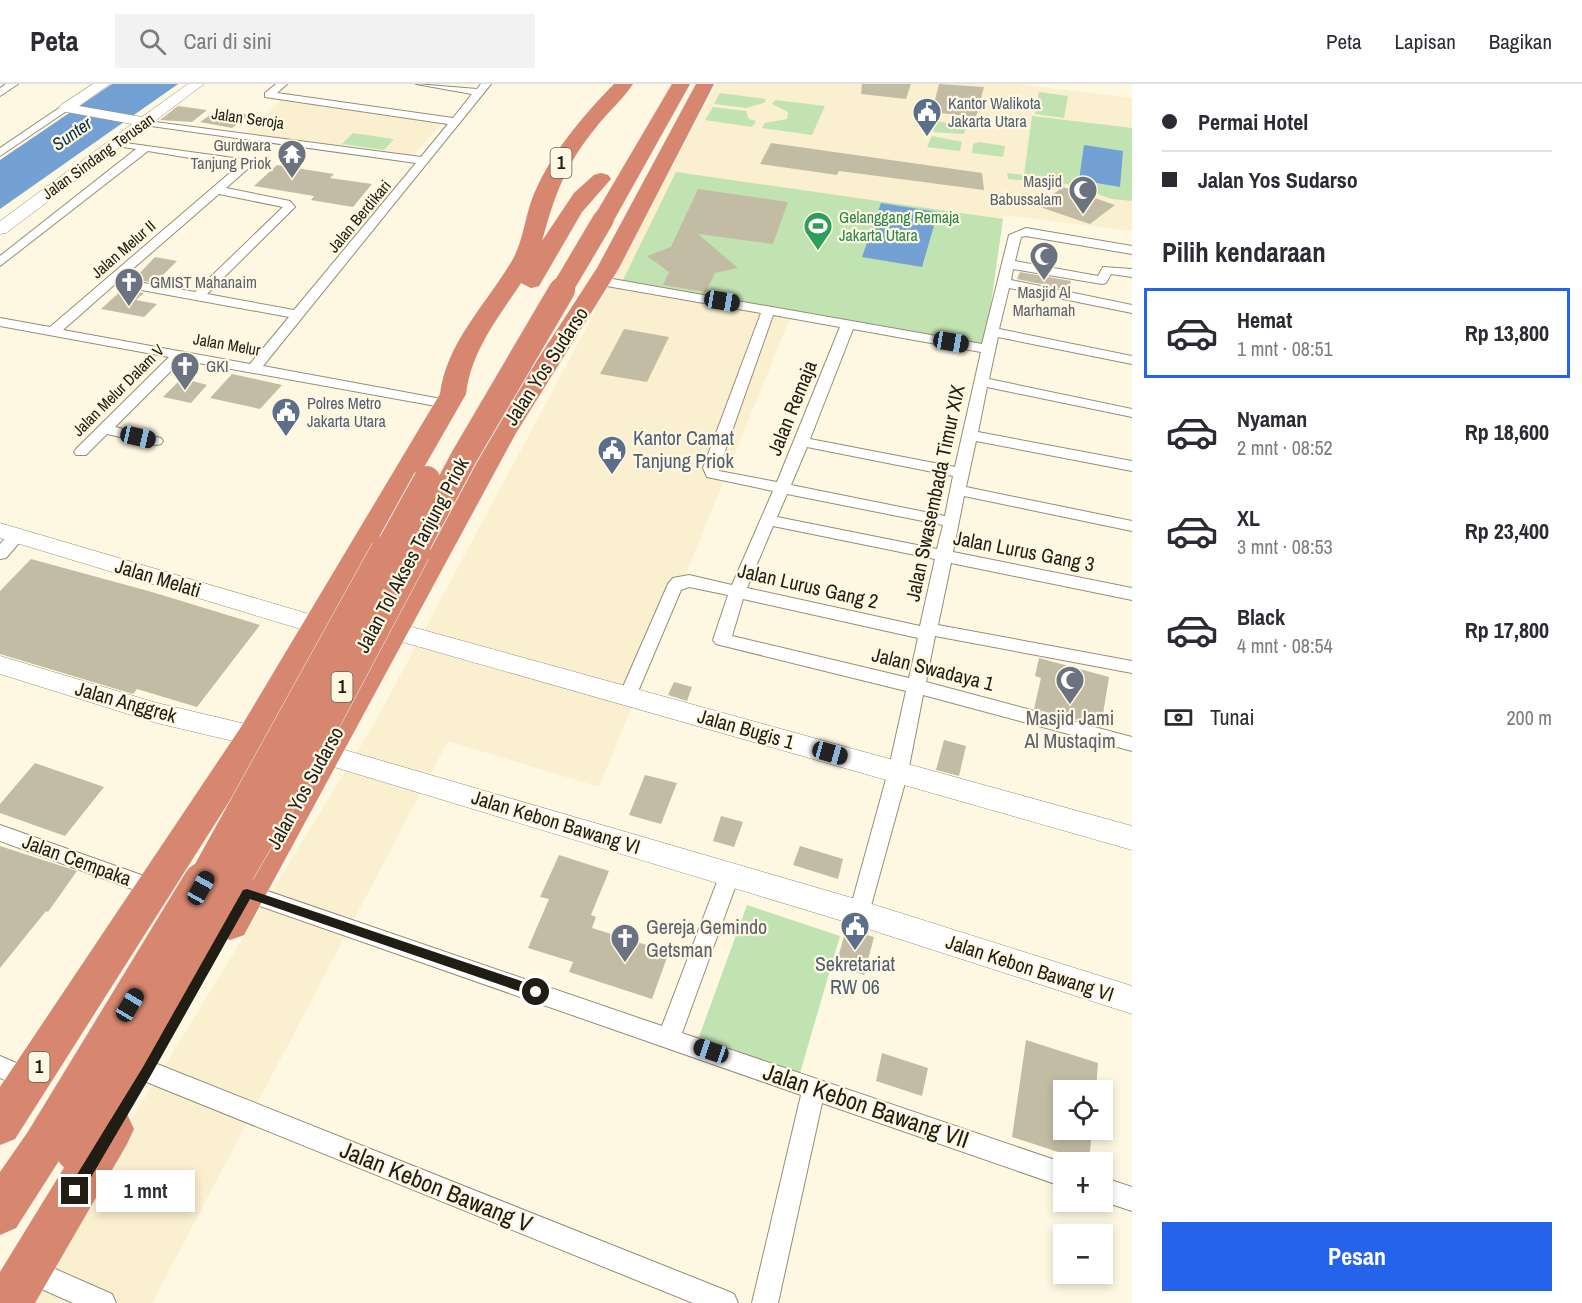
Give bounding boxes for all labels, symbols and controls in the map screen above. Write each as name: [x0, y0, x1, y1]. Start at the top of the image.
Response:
search box: [115, 14, 535, 68]
text: Peta: [30, 22, 79, 60]
icon: search: [136, 25, 169, 58]
text: Cari di sini: [184, 26, 272, 56]
text: Peta: [1326, 27, 1362, 56]
text: Lapisan: [1395, 27, 1456, 56]
text: Bagikan: [1489, 27, 1552, 56]
place label: Kantor Walikota Jakarta Utara: [948, 92, 1042, 132]
public building icon: Kantor Walikota Jakarta Utara: [911, 96, 943, 138]
street label: Jalan Seroja: [210, 102, 286, 134]
text: Permai Hotel: [1198, 107, 1308, 137]
street label: Jalan Sindang Terusan: [37, 108, 159, 204]
water label: Sunter: [47, 110, 98, 156]
place label: Gurdwara Tanjung Priok: [191, 134, 272, 174]
temple icon: Gurdwara Tanjung Priok: [276, 138, 308, 180]
road number: 1: [550, 148, 572, 178]
text: Jalan Yos Sudarso: [1198, 165, 1358, 195]
place label: Masjid Babussalam: [990, 170, 1062, 210]
mosque icon: Masjid Babussalam: [1067, 174, 1099, 216]
street label: Jalan Berdikari: [322, 175, 396, 257]
place label: Gelanggang Remaja Jakarta Utara: [839, 206, 960, 246]
sports icon: Gelanggang Remaja Jakarta Utara: [802, 210, 834, 252]
street label: Jalan Melur II: [86, 215, 160, 283]
text: Pilih kendaraan: [1162, 234, 1326, 270]
mosque icon: Masjid Al Marhamah: [1028, 240, 1060, 282]
church icon: GMIST Mahanaim: [113, 266, 145, 308]
place label: GMIST Mahanaim: [150, 271, 257, 293]
place label: Masjid Al Marhamah: [1013, 281, 1075, 321]
car: [703, 289, 741, 313]
street label: Jalan Yos Sudarso: [497, 301, 594, 430]
text: Hemat: [1237, 305, 1292, 335]
icon: car: [1165, 306, 1219, 360]
text: Rp 13,800: [1465, 318, 1549, 348]
street label: Jalan Melur: [192, 327, 263, 361]
car: [932, 330, 970, 354]
text: 1 mnt · 08:51: [1237, 335, 1333, 362]
street label: Jalan Melur Dalam V: [67, 339, 169, 441]
church icon: GKI: [169, 350, 201, 392]
place label: GKI: [206, 355, 229, 377]
street label: Jalan Remaja: [760, 356, 823, 459]
street label: Jalan Swasembada Timur XIX: [898, 382, 971, 604]
place label: Polres Metro Jakarta Utara: [307, 392, 386, 432]
public building icon: Polres Metro Jakarta Utara: [270, 396, 302, 438]
text: Nyaman: [1237, 404, 1307, 434]
icon: car: [1165, 405, 1219, 459]
text: Rp 18,600: [1465, 417, 1549, 447]
car: [118, 424, 158, 450]
place label: Kantor Camat Tanjung Priok: [633, 424, 735, 474]
public building icon: Kantor Camat Tanjung Priok: [596, 434, 628, 476]
text: 2 mnt · 08:52: [1237, 434, 1333, 461]
street label: Jalan Tol Akses Tanjung Priok: [349, 452, 475, 657]
text: XL: [1237, 503, 1260, 533]
icon: car: [1165, 504, 1219, 558]
text: Rp 23,400: [1465, 516, 1549, 546]
street label: Jalan Lurus Gang 3: [951, 524, 1097, 577]
text: 3 mnt · 08:53: [1237, 533, 1333, 560]
street label: Jalan Melati: [112, 552, 204, 603]
street label: Jalan Lurus Gang 2: [735, 556, 881, 615]
text: Black: [1237, 602, 1285, 632]
icon: car: [1165, 603, 1219, 657]
text: Rp 17,800: [1465, 615, 1549, 645]
text: 4 mnt · 08:54: [1237, 632, 1333, 659]
street label: Jalan Swadaya 1: [869, 640, 997, 697]
mosque icon: Masjid Jami Al Mustaqim: [1054, 664, 1086, 706]
road number: 1: [332, 672, 352, 702]
street label: Jalan Anggrek: [72, 674, 181, 729]
icon: cash: [1162, 701, 1195, 734]
street label: Jalan Bugis 1: [695, 702, 798, 755]
text: Tunai: [1210, 702, 1255, 732]
place label: Masjid Jami Al Mustaqim: [1023, 704, 1116, 754]
text: 200 m: [1506, 704, 1552, 731]
street label: Jalan Yos Sudarso: [260, 722, 349, 854]
car: [810, 739, 850, 767]
street label: Jalan Kebon Bawang VI: [468, 783, 644, 860]
street label: Jalan Cempaka: [19, 827, 135, 892]
car: [184, 868, 218, 908]
public building icon: Sekretariat RW 06: [839, 910, 871, 952]
place label: Gereja Gemindo Getsman: [646, 913, 767, 963]
church icon: Gereja Gemindo Getsman: [609, 922, 641, 964]
street label: Jalan Kebon Bawang VI: [943, 928, 1118, 1007]
place label: Sekretariat RW 06: [815, 950, 896, 1000]
route start: [522, 978, 549, 1005]
car: [113, 985, 147, 1025]
car: [691, 1037, 731, 1065]
road number: 1: [28, 1052, 50, 1082]
street label: Jalan Kebon Bawang VII: [759, 1055, 973, 1155]
map controls: [1053, 1080, 1113, 1284]
button: locate: [1053, 1080, 1113, 1140]
street label: Jalan Kebon Bawang V: [336, 1133, 537, 1239]
button: +: [1053, 1152, 1113, 1212]
callout: 1 mnt: [96, 1170, 195, 1212]
route end: [61, 1177, 88, 1204]
text: 1 mnt: [124, 1177, 167, 1204]
button: Pesan: [1162, 1222, 1552, 1291]
button: −: [1053, 1224, 1113, 1284]

